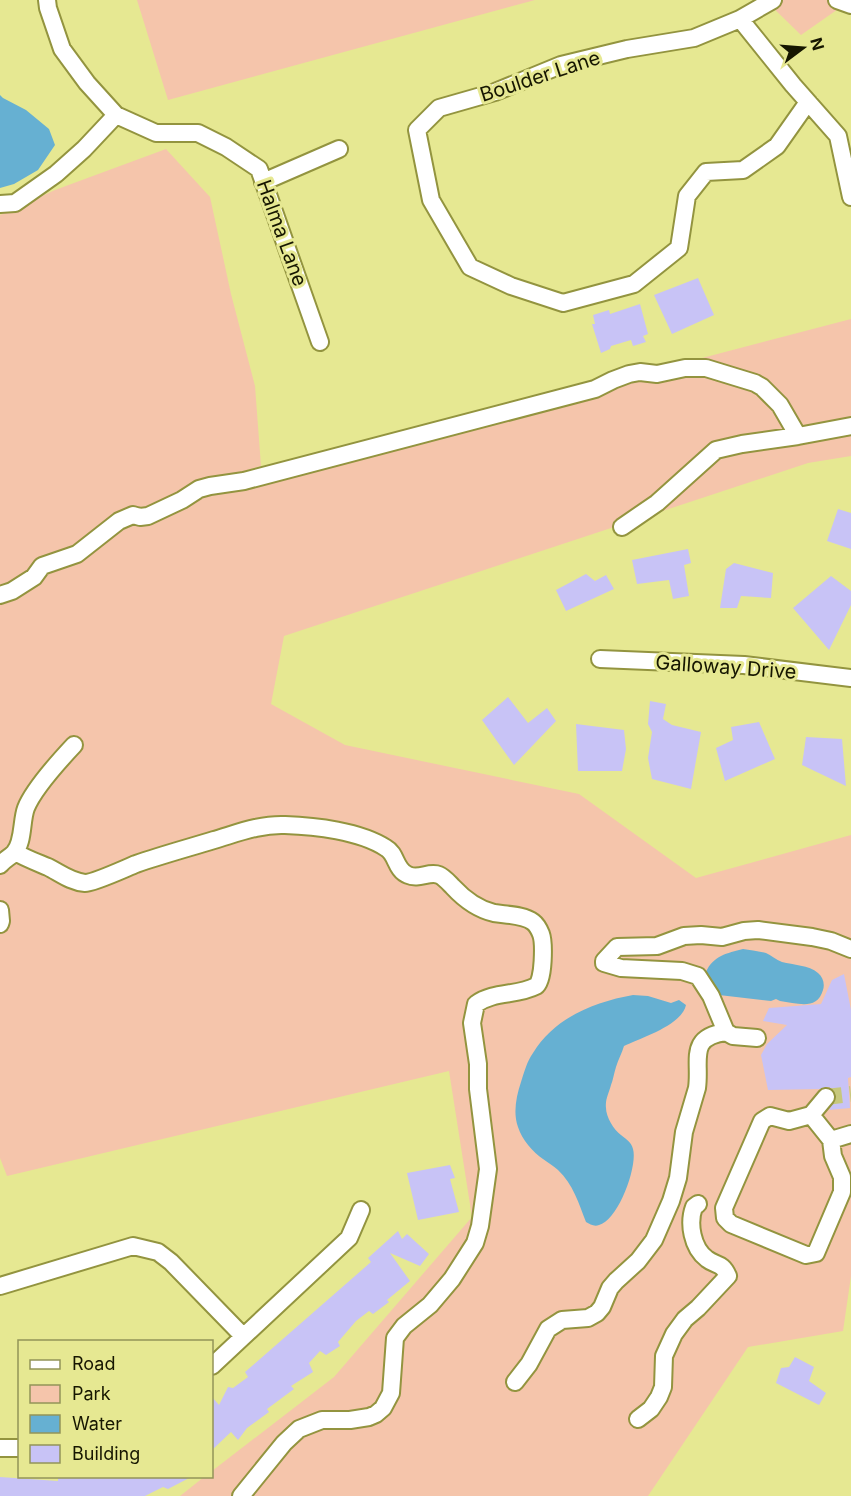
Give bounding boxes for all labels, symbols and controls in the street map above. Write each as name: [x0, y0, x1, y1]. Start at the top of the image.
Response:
north arrow: [773, 18, 833, 78]
text: N: [806, 35, 829, 52]
street label: Boulder Lane: [477, 45, 603, 107]
street label: Halma Lane: [252, 177, 312, 289]
street label: Galloway Drive: [655, 650, 797, 684]
legend: [18, 1340, 213, 1478]
text: Road: [72, 1353, 115, 1374]
text: Park: [72, 1383, 111, 1404]
text: Water: [72, 1413, 122, 1434]
text: Building: [72, 1443, 140, 1464]

